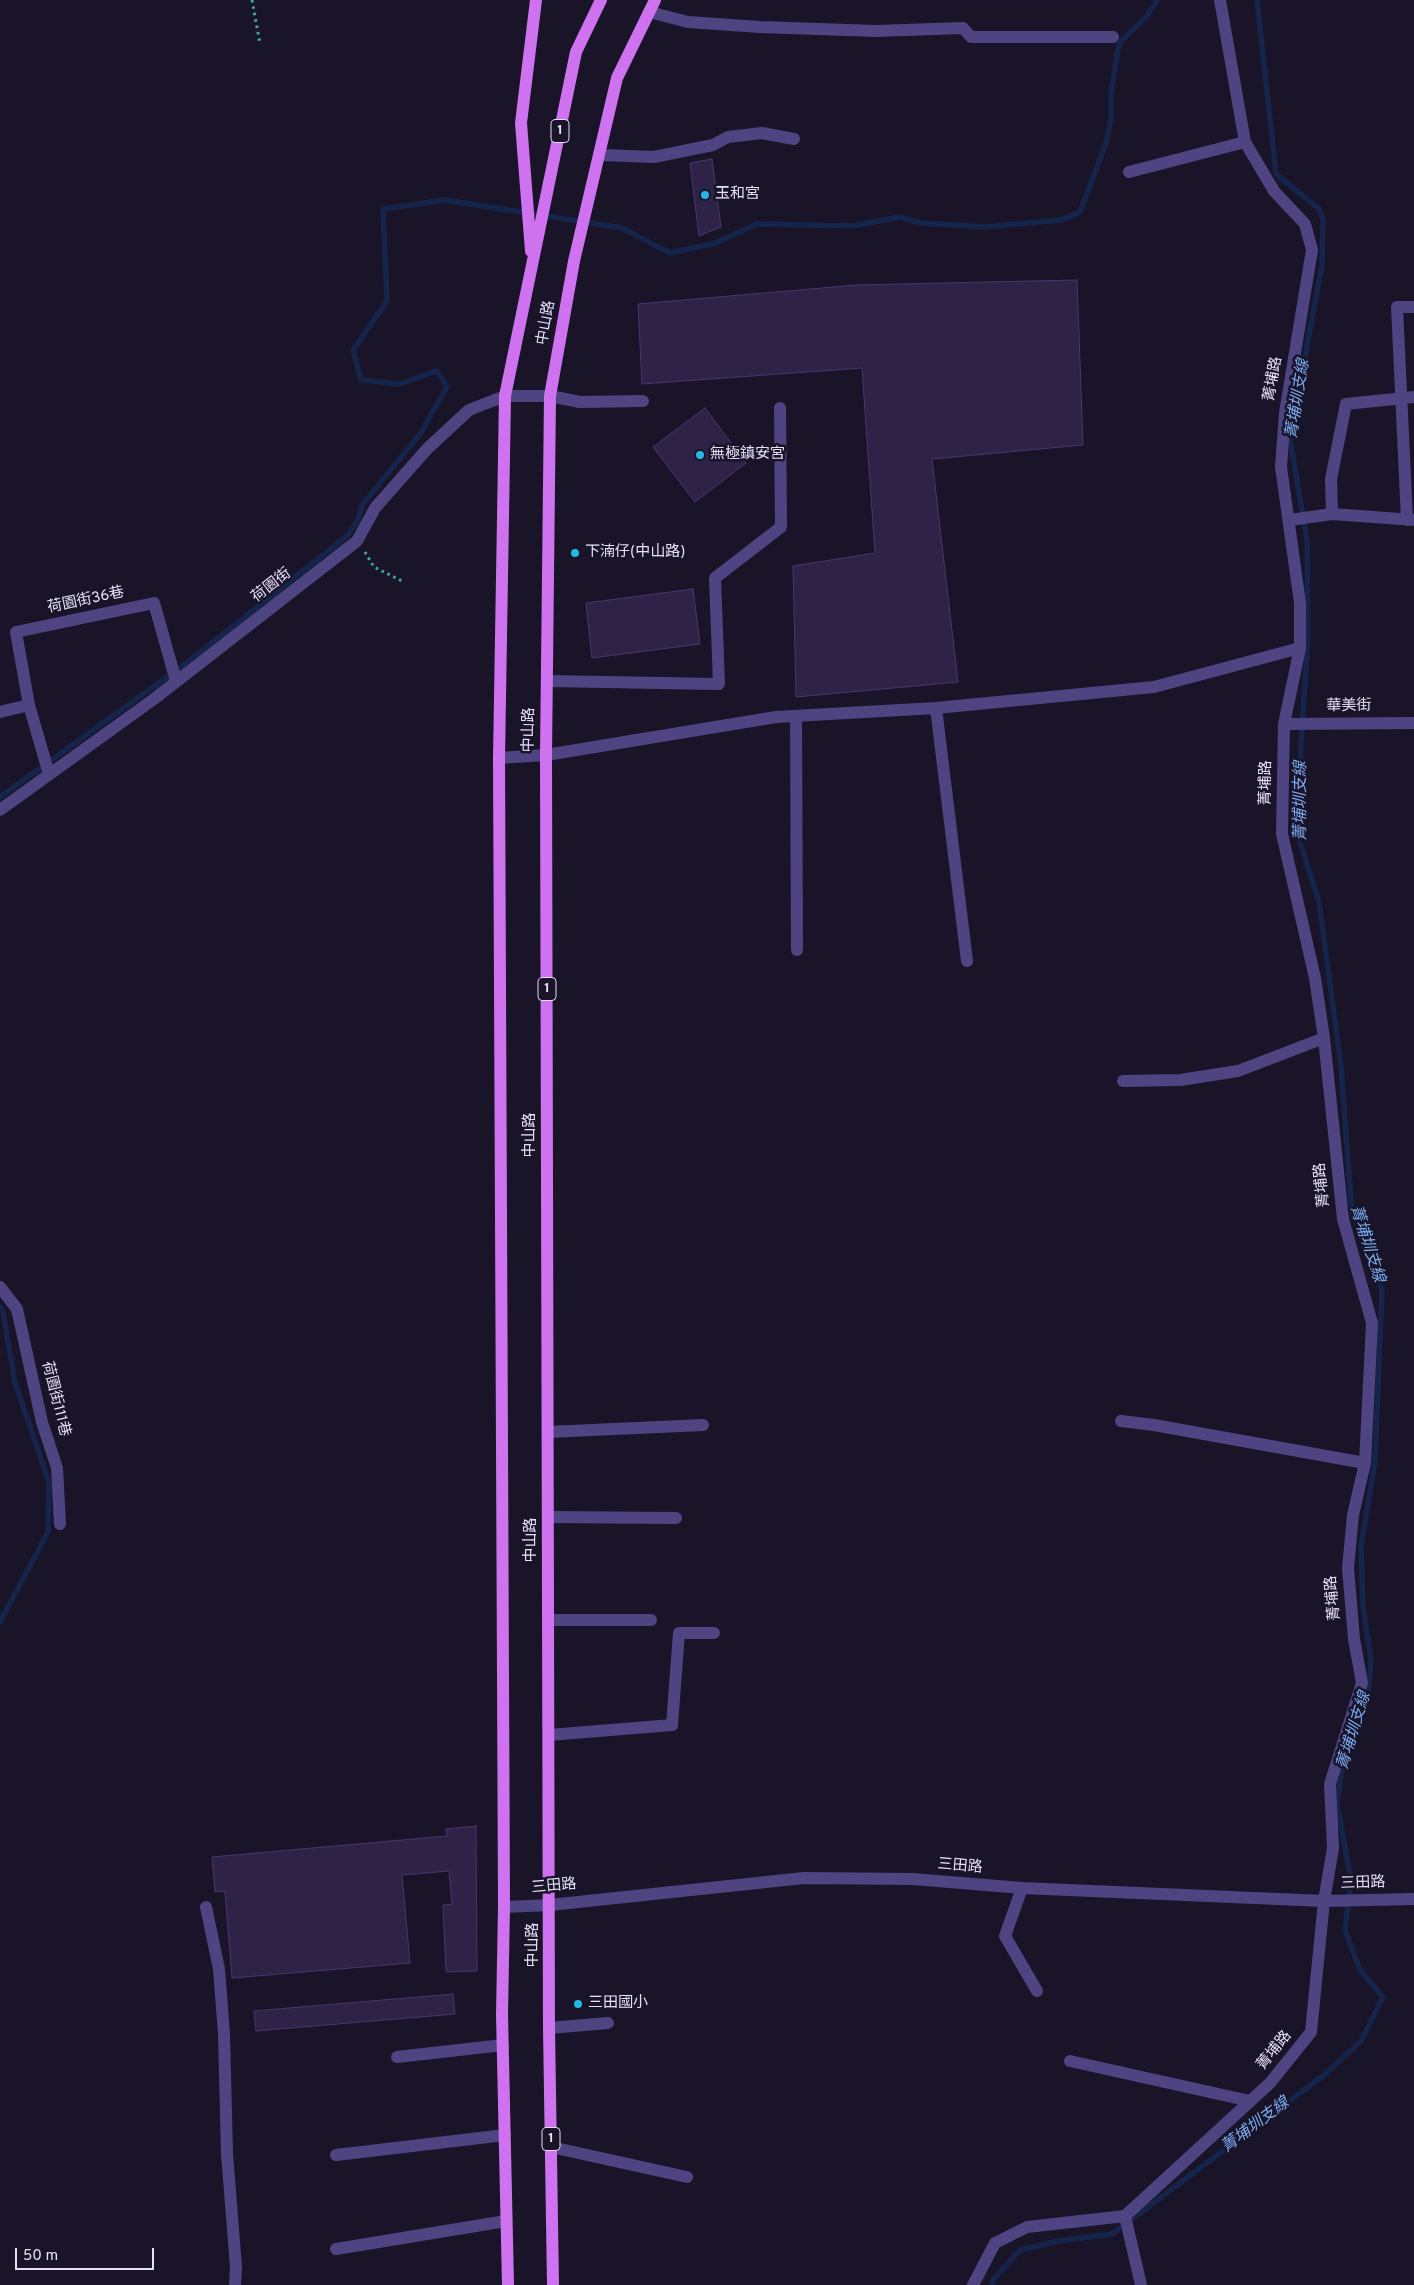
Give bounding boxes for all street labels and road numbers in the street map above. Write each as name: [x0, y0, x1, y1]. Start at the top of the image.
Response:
road number: 1: [551, 120, 569, 142]
street label: 中山路: [534, 299, 560, 347]
street label: 菁埔路: [1261, 355, 1287, 403]
street label: 荷園街: [249, 565, 295, 607]
street label: 荷園街36巷: [46, 584, 126, 618]
street label: 華美街: [1326, 698, 1372, 716]
street label: 中山路: [521, 707, 539, 753]
street label: 菁埔路: [1258, 760, 1276, 806]
road number: 1: [538, 978, 556, 1001]
street label: 中山路: [522, 1113, 540, 1157]
street label: 菁埔路: [1312, 1162, 1334, 1208]
street label: 荷園街111巷: [37, 1360, 73, 1438]
street label: 中山路: [523, 1518, 541, 1562]
street label: 菁埔路: [1323, 1575, 1345, 1621]
street label: 三田路: [937, 1856, 983, 1878]
street label: 三田路: [1340, 1874, 1386, 1894]
street label: 三田路: [531, 1876, 577, 1898]
street label: 中山路: [525, 1923, 543, 1967]
street label: 菁埔路: [1254, 2028, 1296, 2074]
road number: 1: [542, 2128, 560, 2150]

